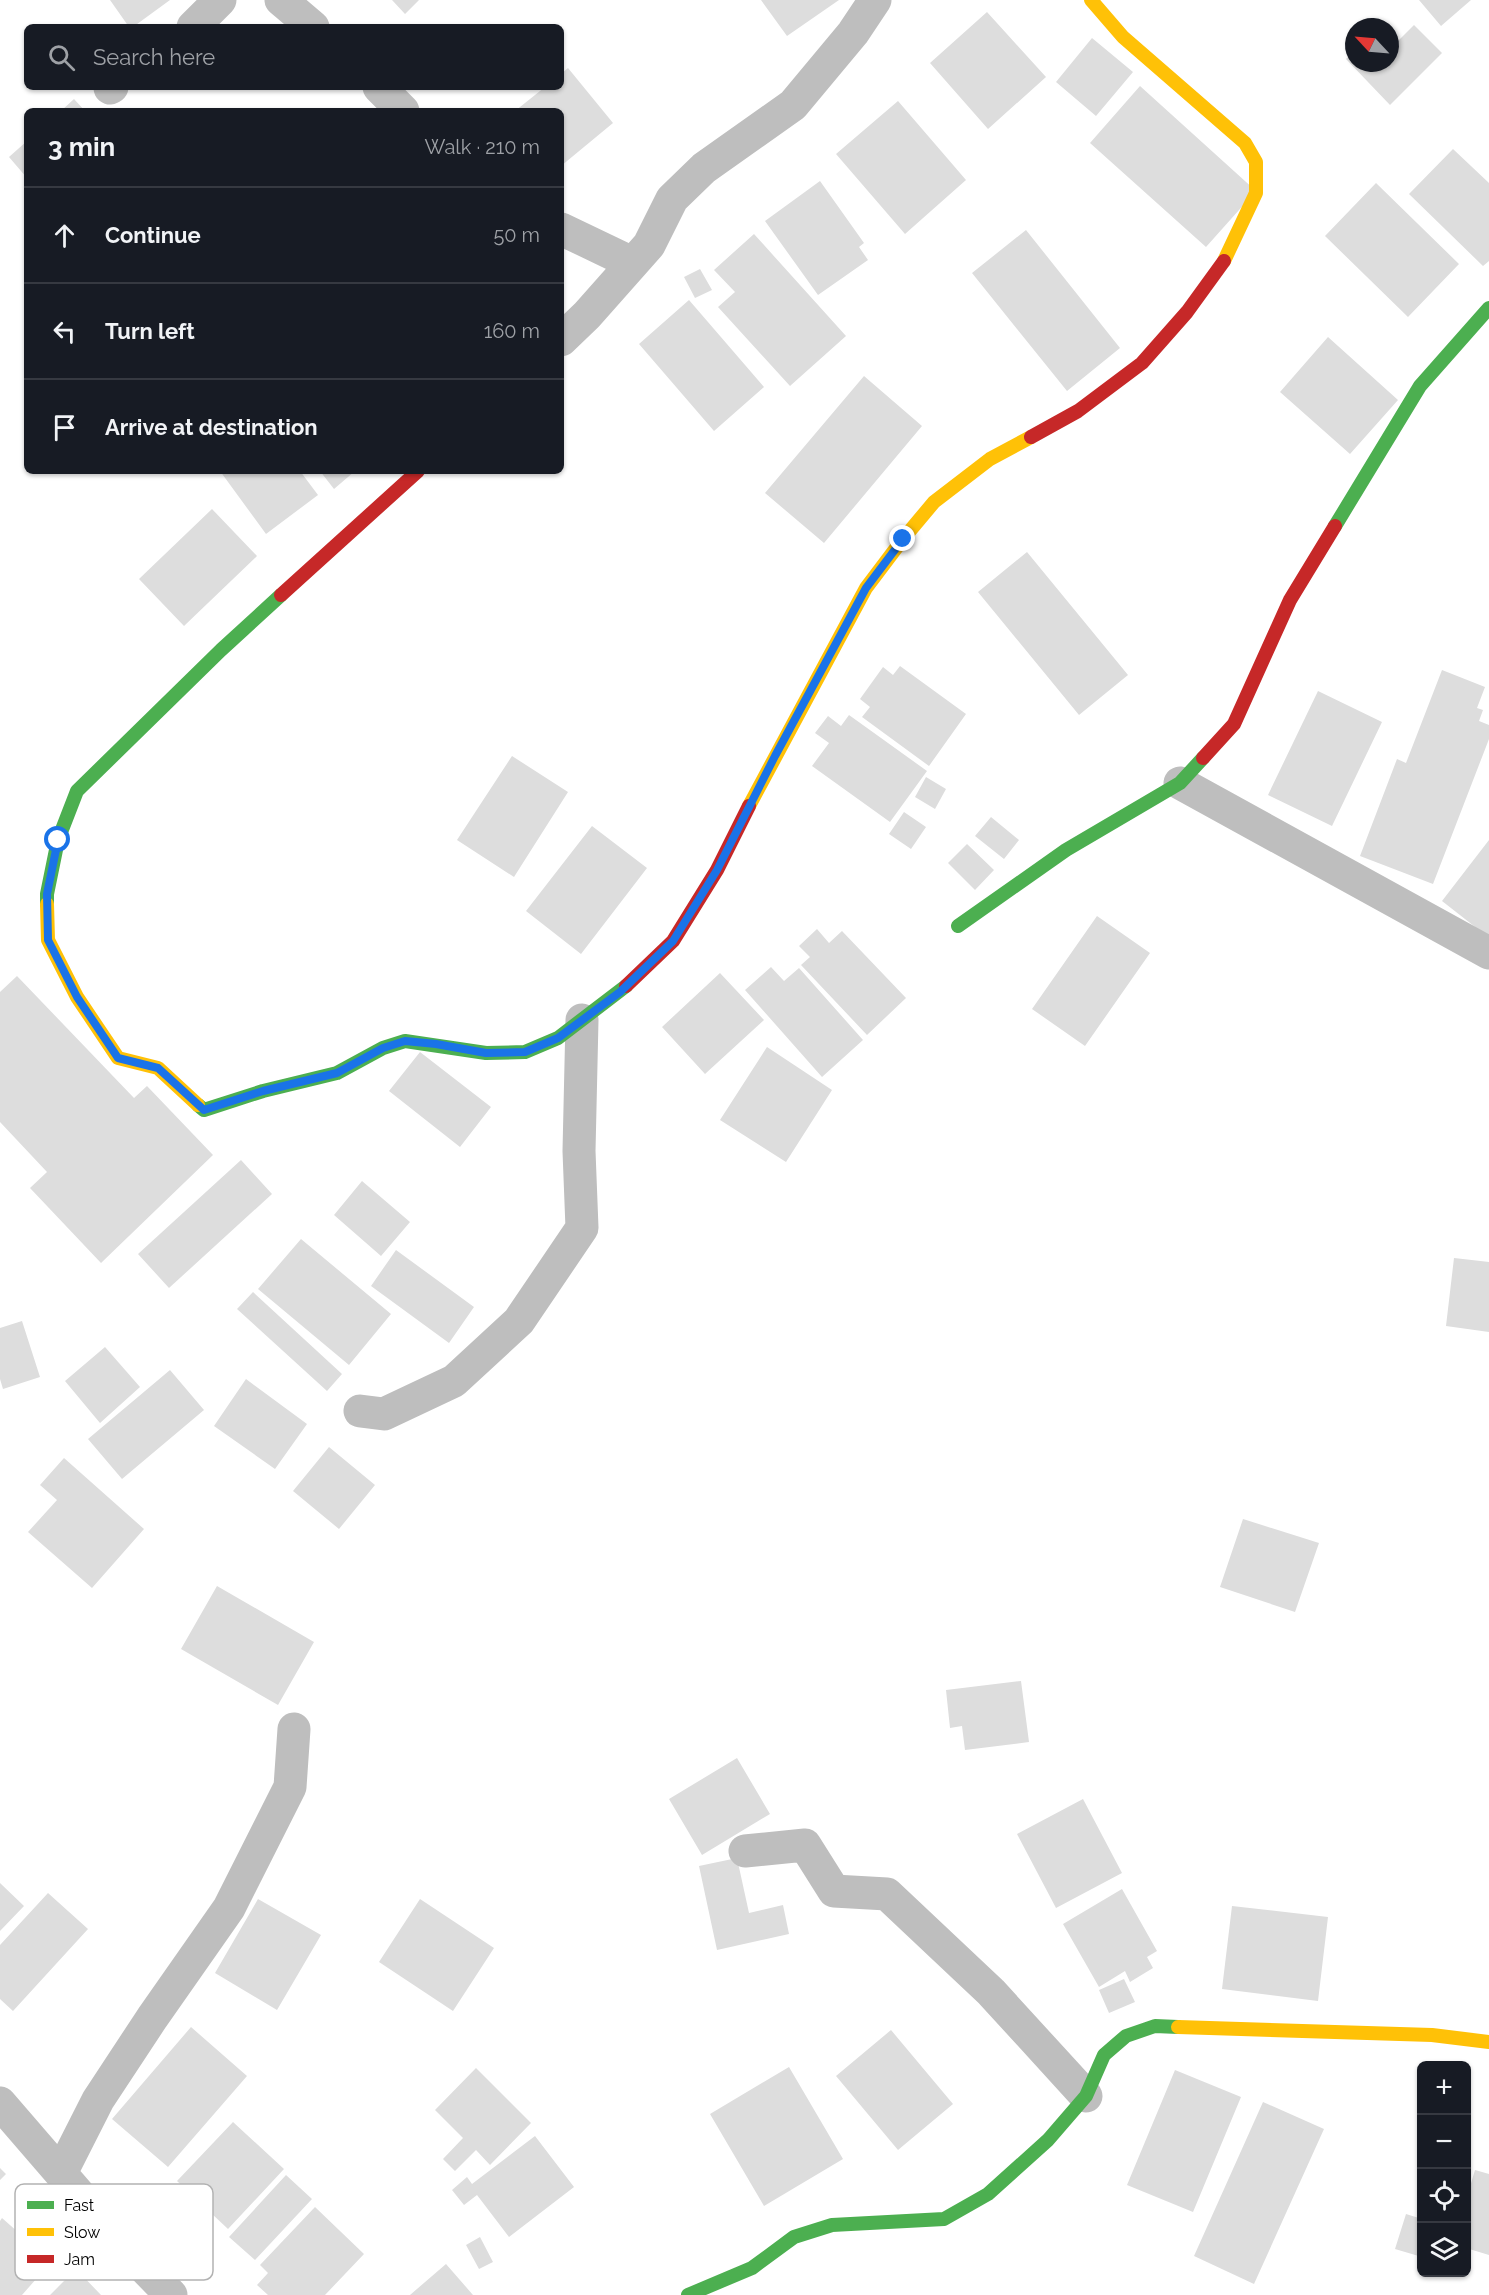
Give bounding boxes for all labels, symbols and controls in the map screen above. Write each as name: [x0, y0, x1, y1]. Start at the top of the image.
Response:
north arrow: [1345, 18, 1399, 72]
search box: [24, 24, 564, 90]
icon: search: [45, 41, 78, 74]
text: Search here: [93, 44, 215, 70]
text: 3 min: [48, 132, 115, 162]
text: Walk · 210 m: [425, 135, 540, 159]
icon: ahead: [48, 219, 81, 252]
text: Continue: [105, 222, 201, 248]
text: 50 m: [493, 223, 540, 247]
icon: left: [48, 315, 81, 348]
text: Turn left: [105, 318, 195, 344]
text: 160 m: [484, 319, 540, 343]
icon: arrive: [48, 411, 81, 444]
text: Arrive at destination: [105, 414, 318, 440]
route end: [889, 525, 915, 551]
route start: [44, 826, 70, 852]
map controls: [1417, 2061, 1471, 2277]
button: +: [1417, 2061, 1471, 2115]
button: −: [1417, 2115, 1471, 2169]
button: locate: [1417, 2169, 1471, 2223]
legend: [15, 2184, 213, 2280]
text: Fast: [64, 2196, 95, 2215]
text: Slow: [64, 2223, 100, 2242]
button: layers: [1417, 2223, 1471, 2277]
text: Jam: [64, 2250, 95, 2269]

